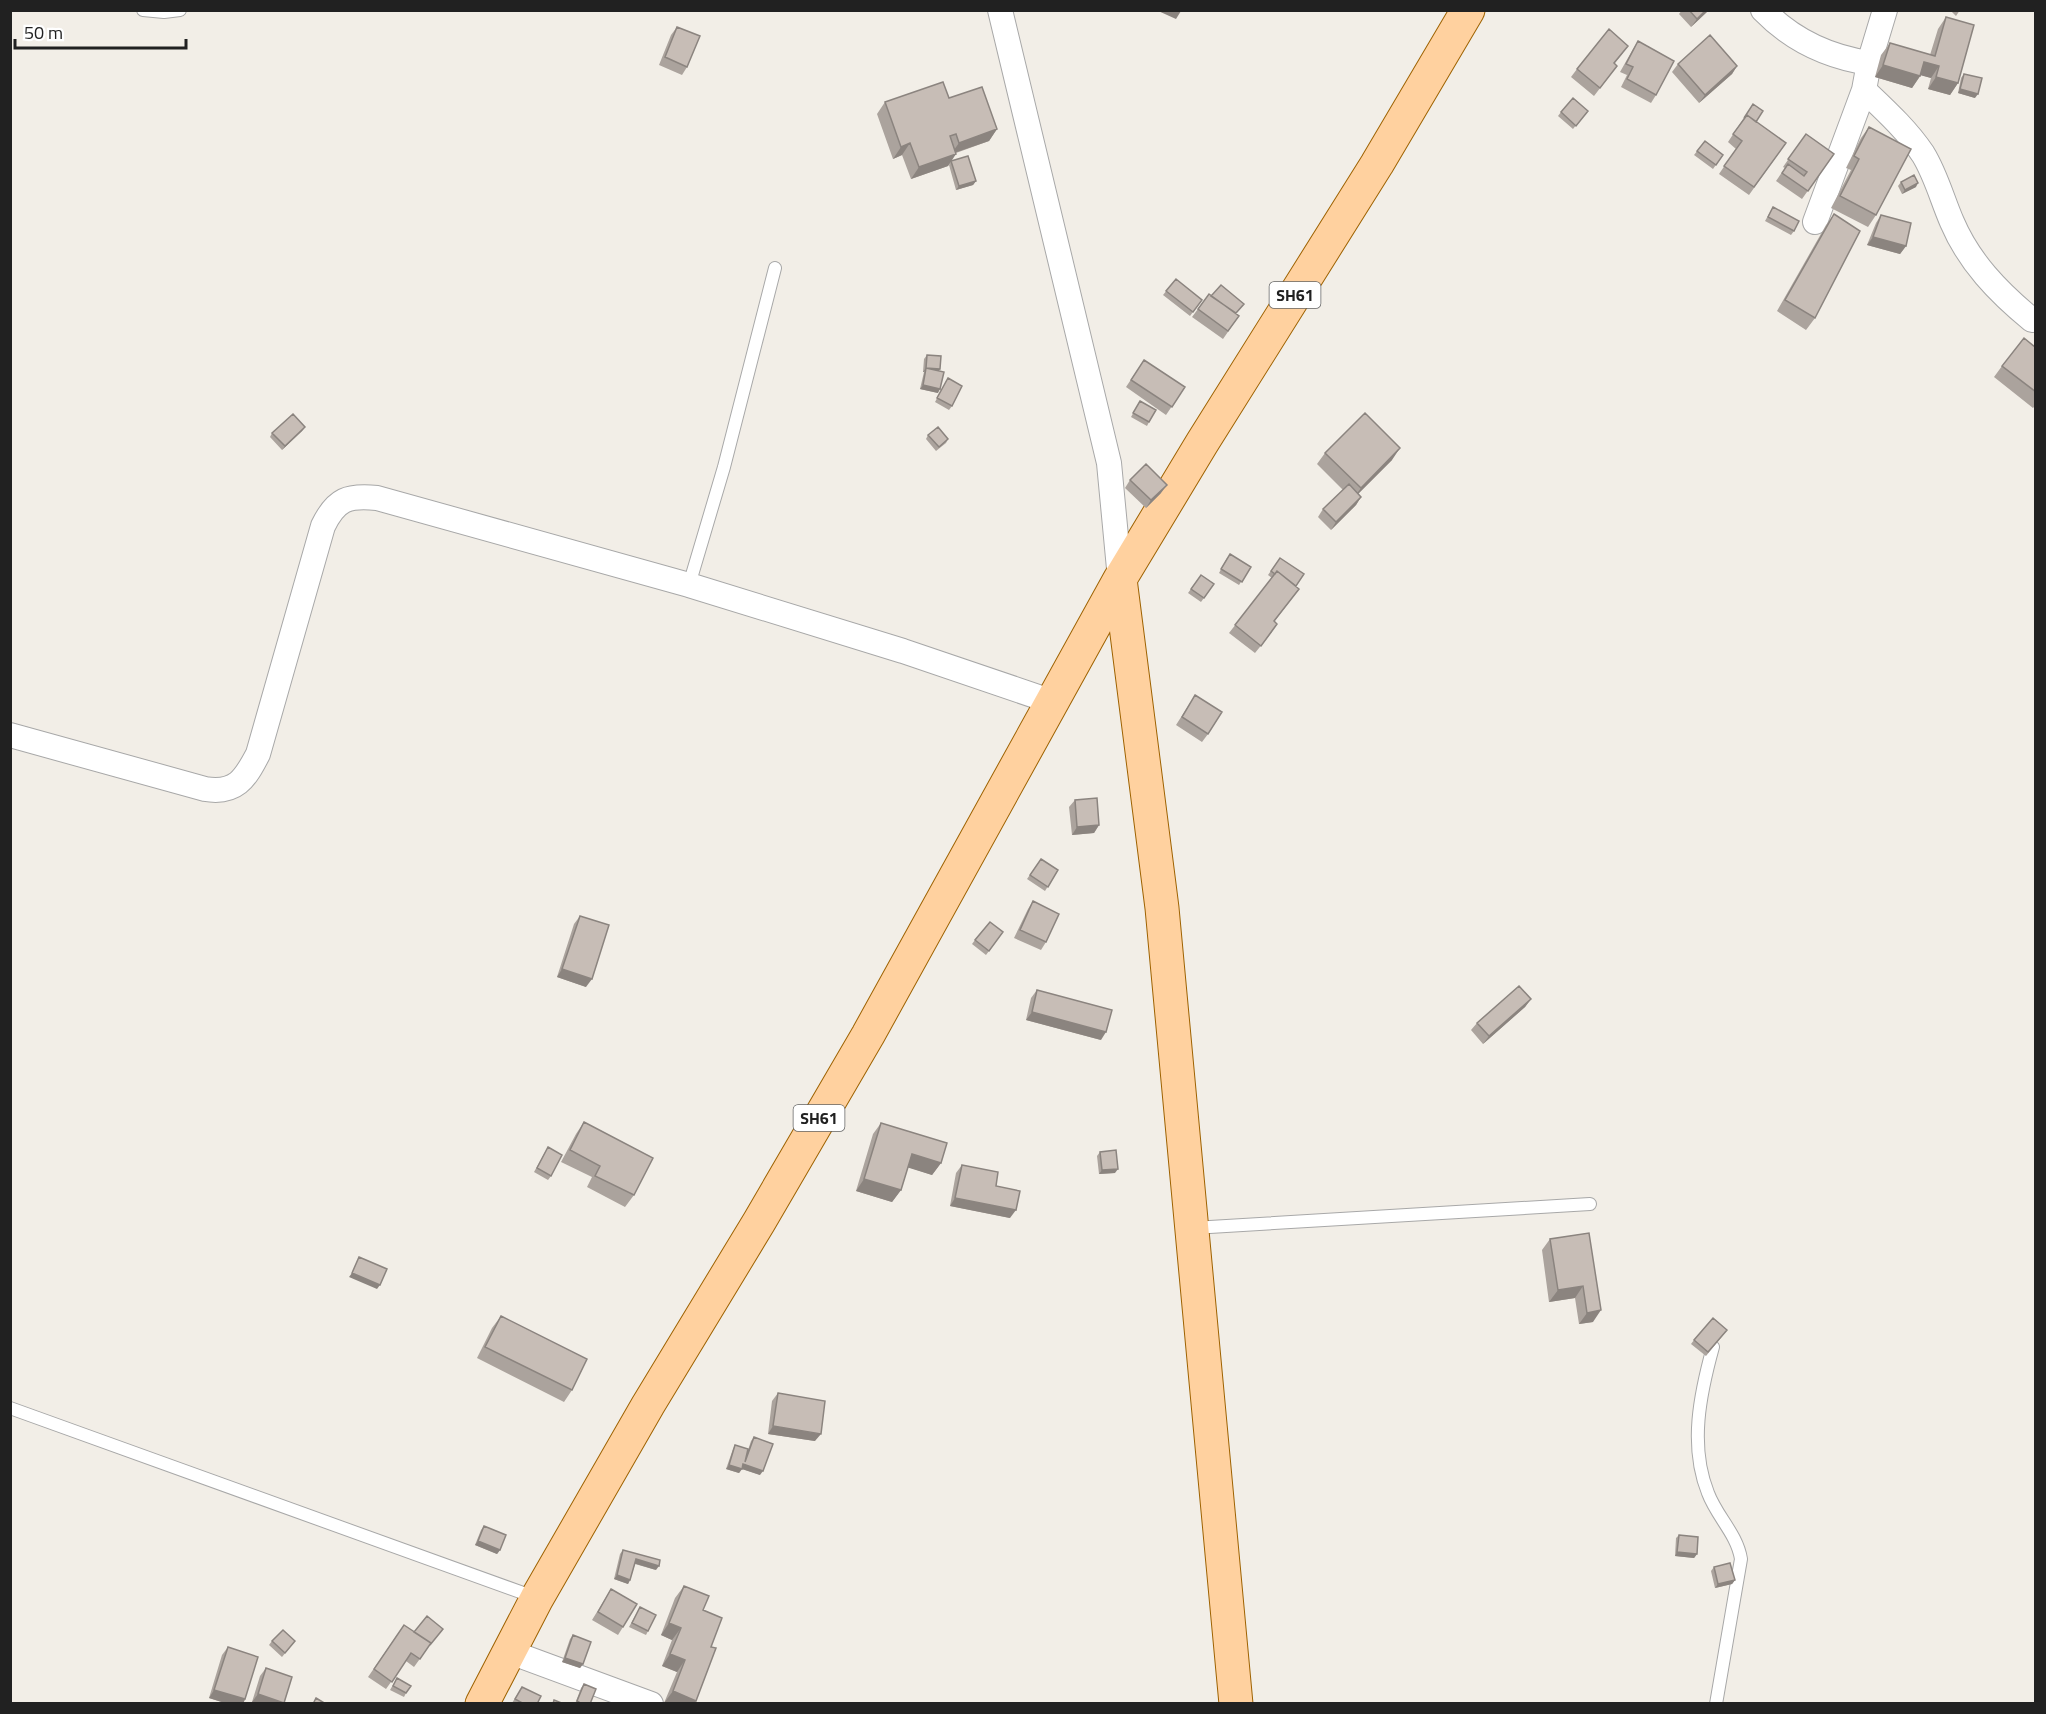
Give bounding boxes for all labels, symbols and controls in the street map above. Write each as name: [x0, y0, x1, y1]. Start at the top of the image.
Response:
scale bar: [15, 12, 186, 50]
text: 50 m: [24, 19, 63, 46]
road number: SH61: [1270, 282, 1320, 308]
road number: SH61: [794, 1105, 844, 1131]

